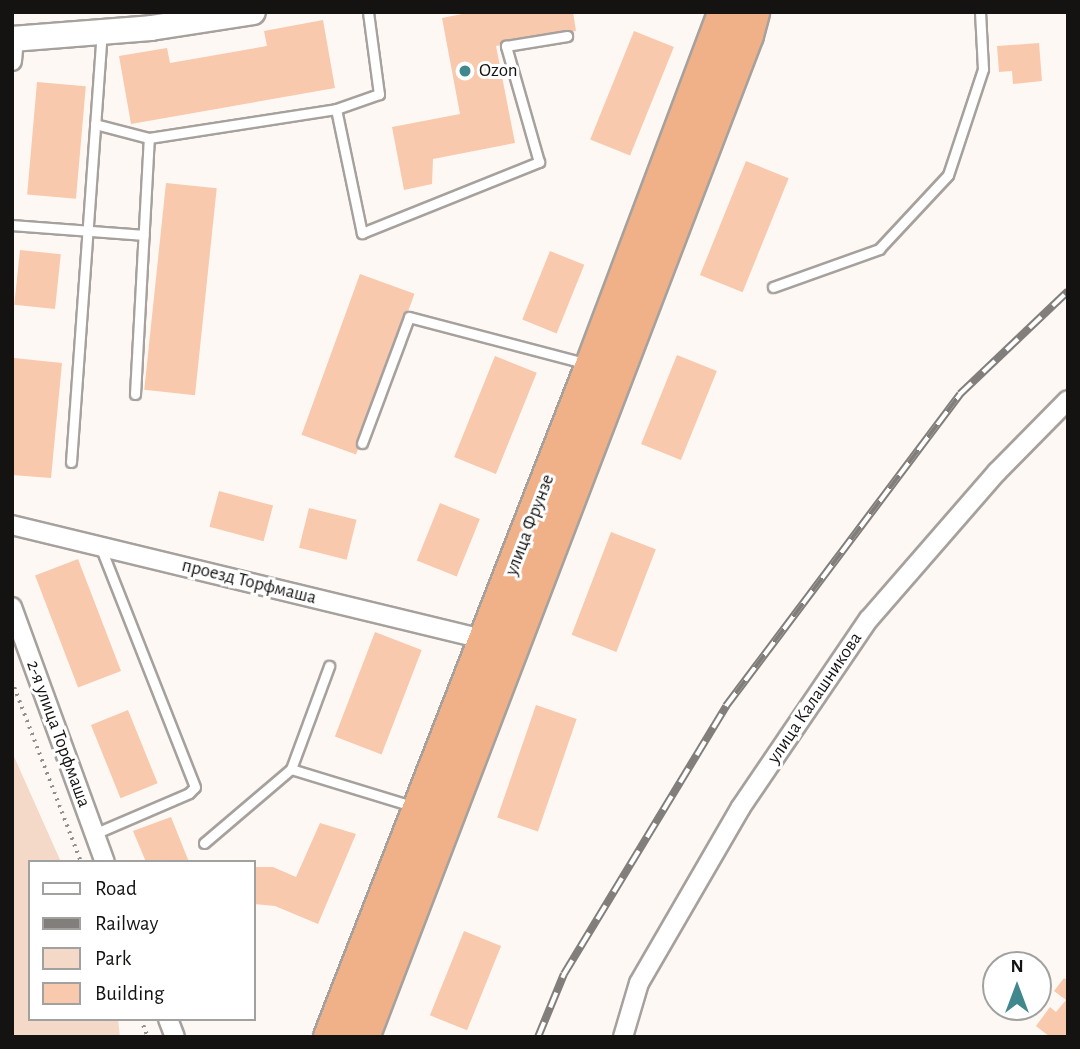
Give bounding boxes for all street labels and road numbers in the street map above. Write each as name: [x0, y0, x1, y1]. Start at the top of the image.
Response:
street label: улица Фрунзе: [500, 471, 560, 579]
street label: проезд Торфмаша: [179, 554, 319, 610]
street label: улица Калашникова: [763, 628, 867, 768]
street label: 2-я улица Торфмаша: [21, 657, 95, 811]

